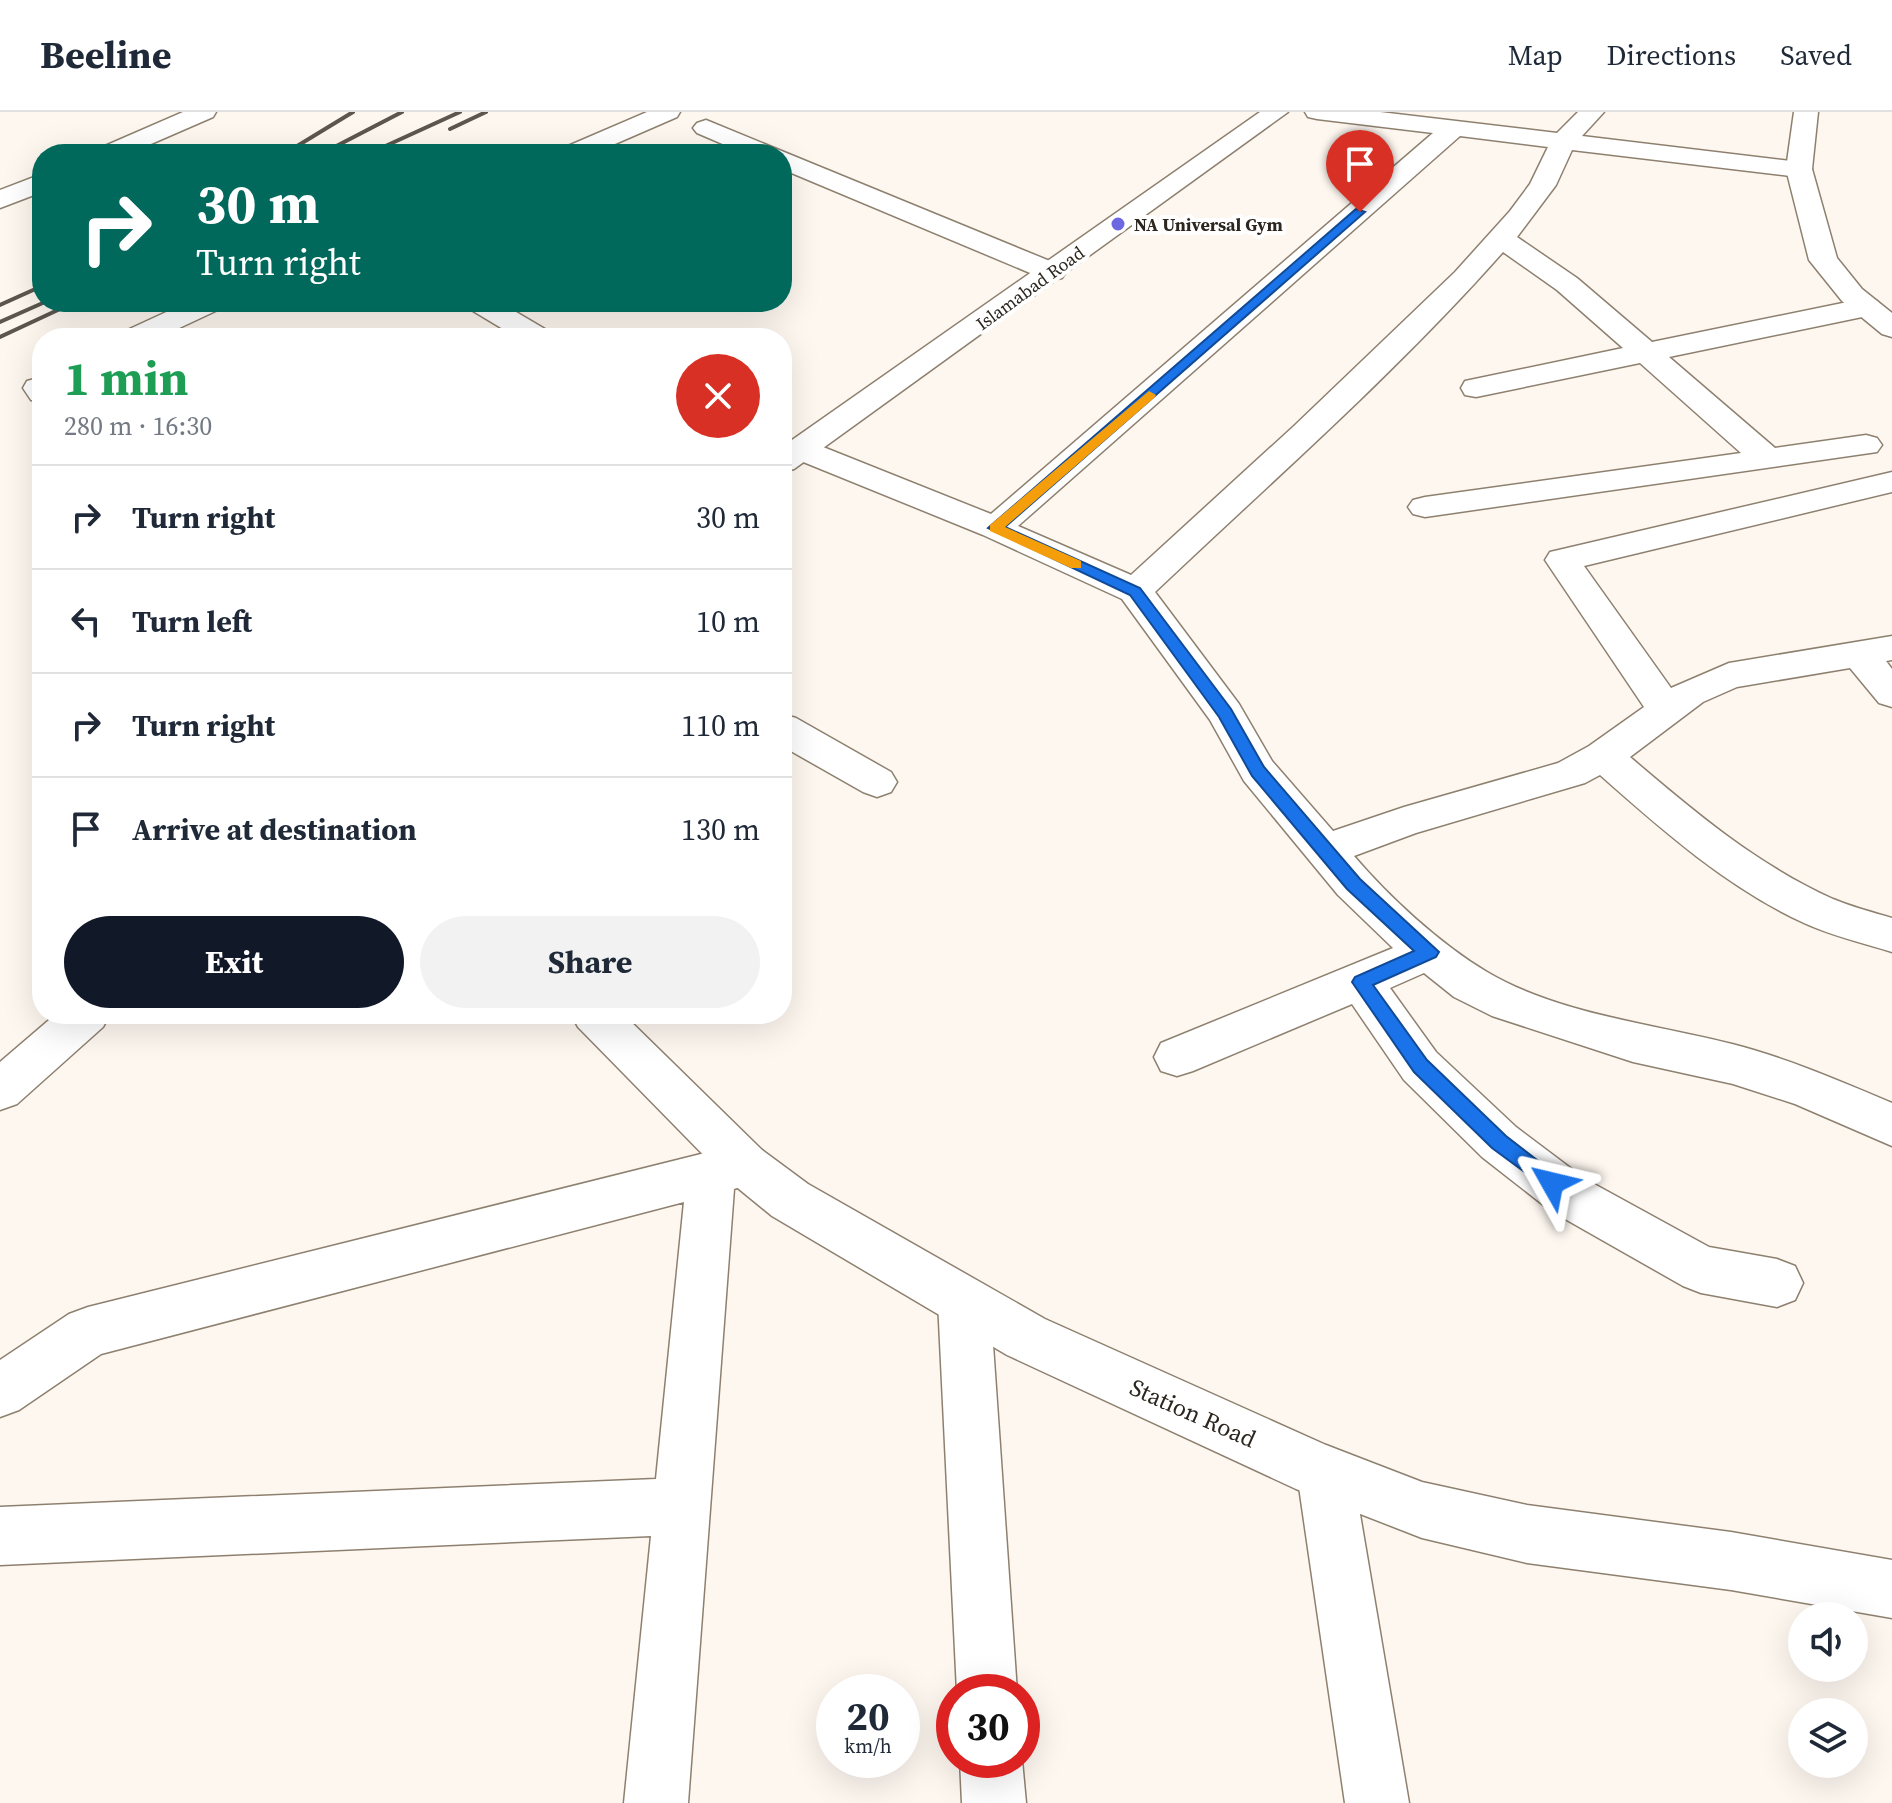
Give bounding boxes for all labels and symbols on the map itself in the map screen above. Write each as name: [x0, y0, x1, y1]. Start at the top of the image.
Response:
pin: [1326, 130, 1394, 212]
place label: NA Universal Gym: [1134, 212, 1283, 237]
marker: NA Universal Gym: [1109, 215, 1127, 233]
street label: Islamabad Road: [971, 240, 1089, 336]
position arrow: [1510, 1141, 1594, 1225]
street label: Station Road: [1125, 1371, 1262, 1456]
speed limit sign: 30: [936, 1674, 1040, 1778]

